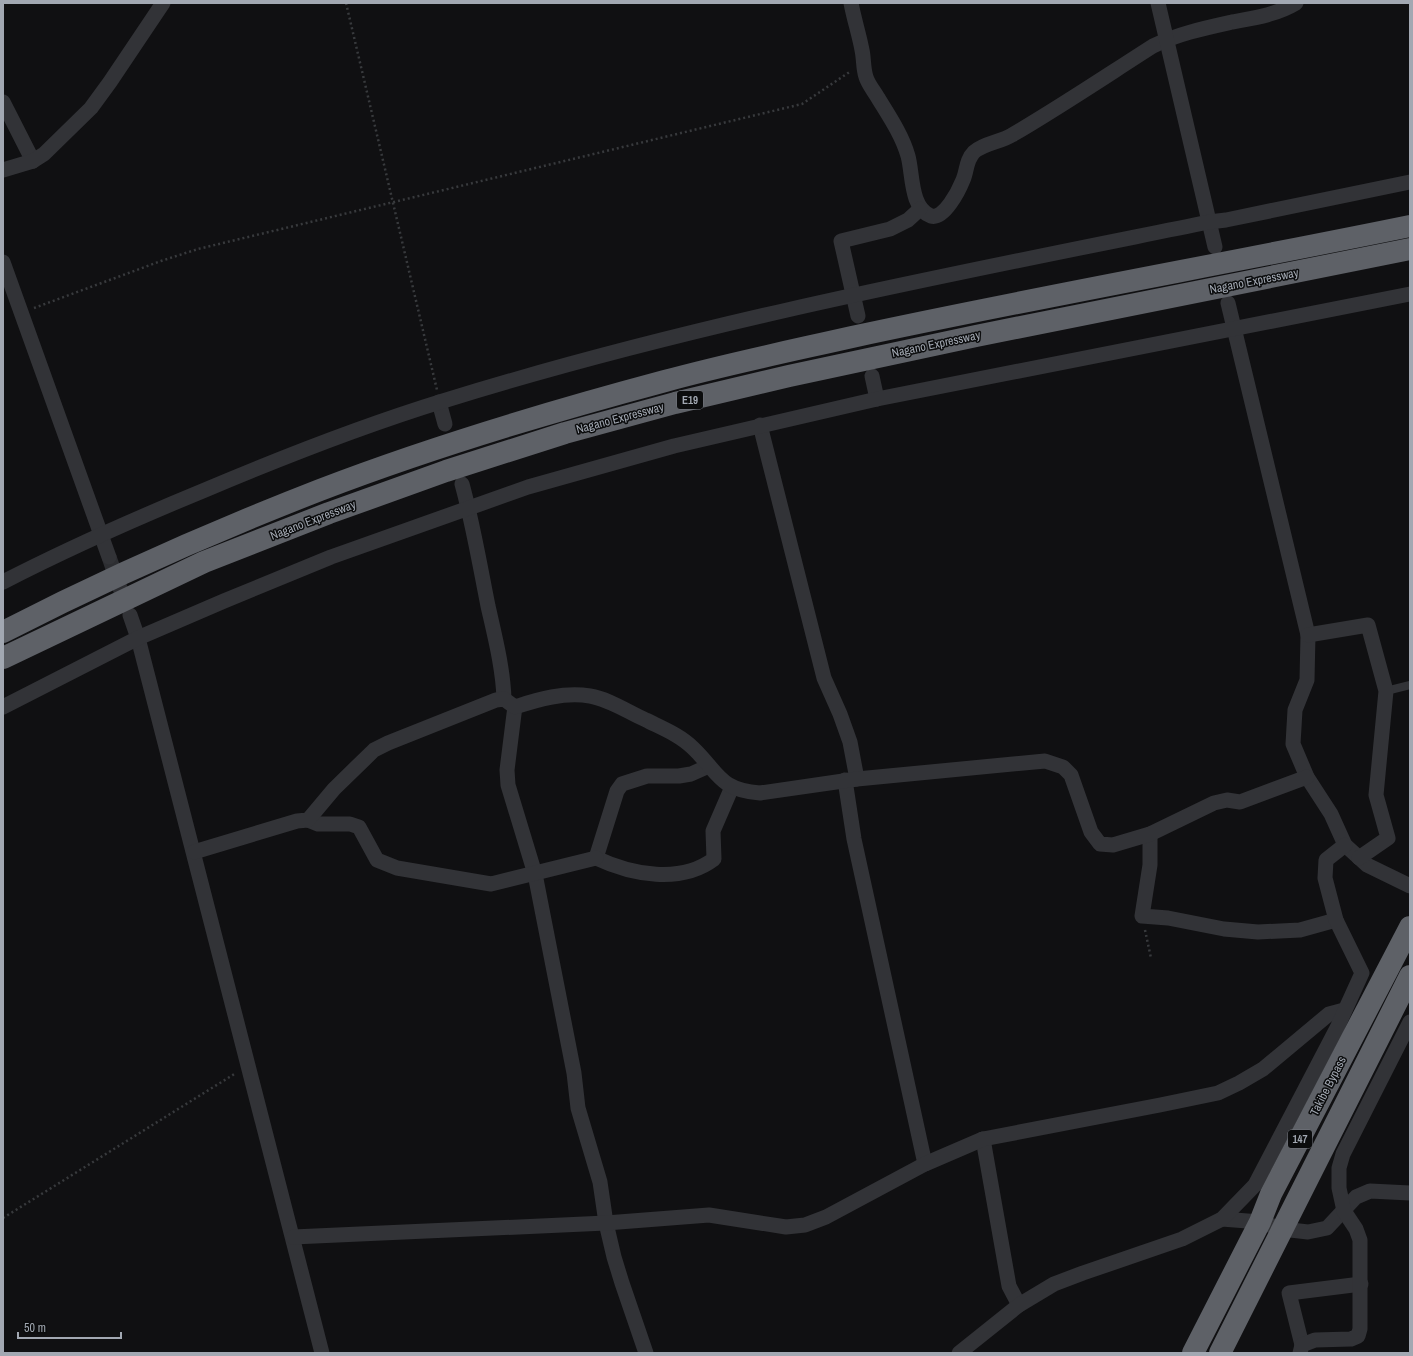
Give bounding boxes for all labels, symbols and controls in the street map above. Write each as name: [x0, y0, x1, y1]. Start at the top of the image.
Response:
street label: Nagano Expressway: [1208, 265, 1300, 297]
street label: Nagano Expressway: [890, 327, 982, 361]
road number: E19: [677, 391, 703, 409]
street label: Nagano Expressway: [574, 399, 666, 437]
street label: Nagano Expressway: [268, 496, 358, 544]
street label: Takibe Bypass: [1306, 1054, 1350, 1118]
road number: 147: [1288, 1130, 1312, 1148]
scale bar: [18, 1314, 121, 1340]
text: 50 m: [24, 1320, 46, 1336]

